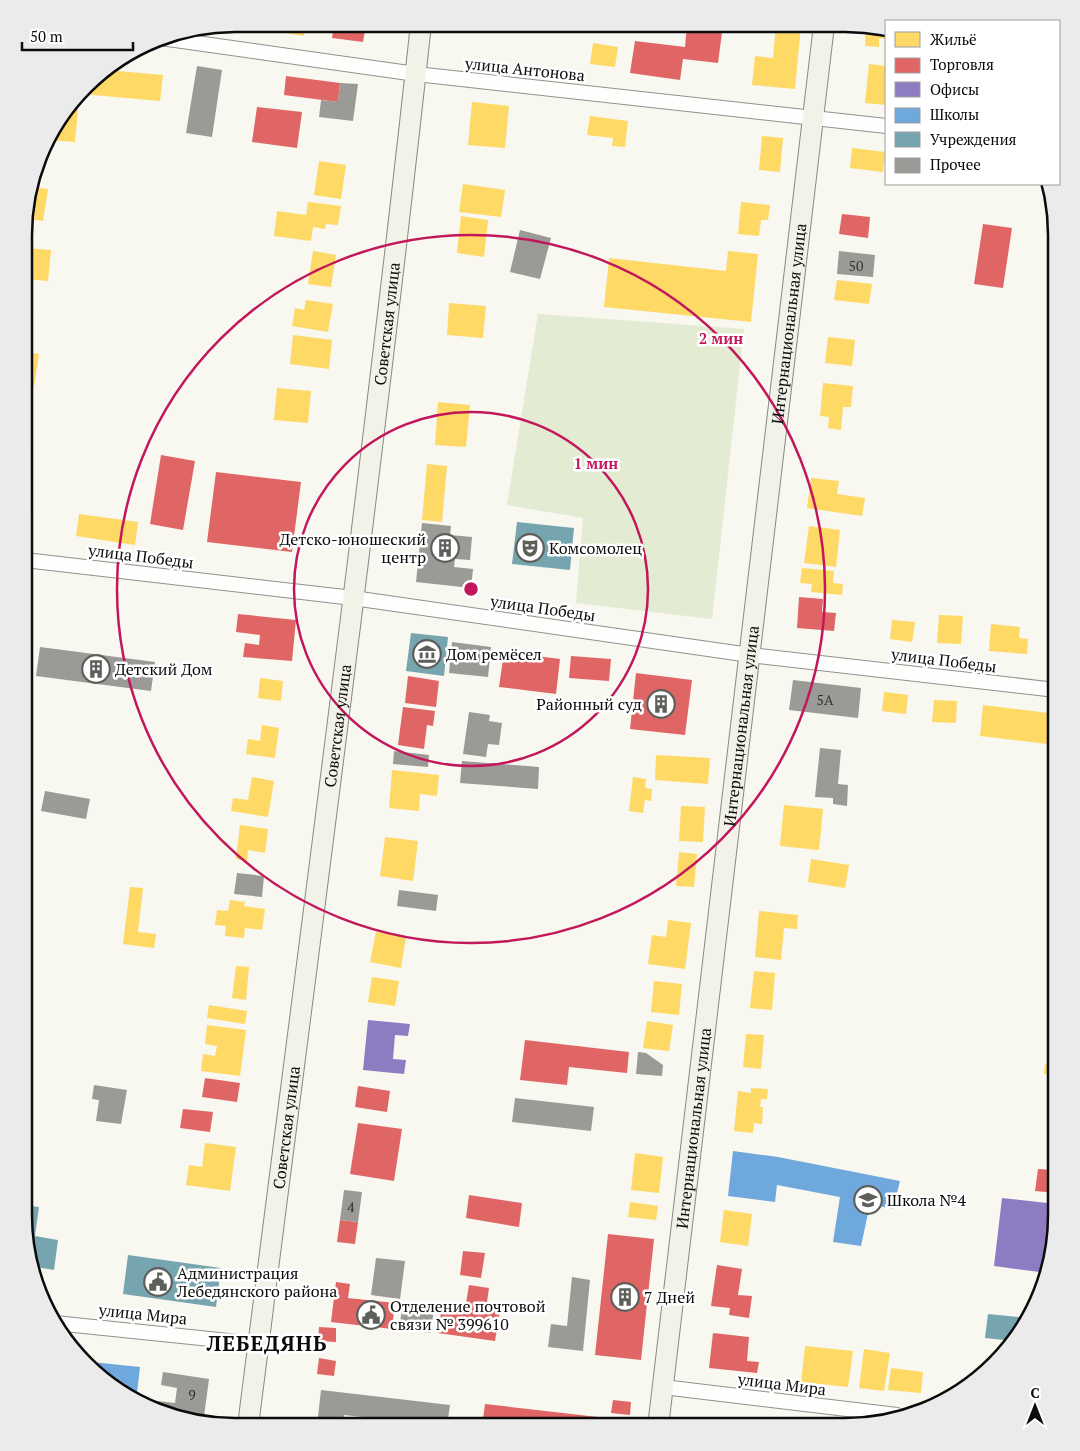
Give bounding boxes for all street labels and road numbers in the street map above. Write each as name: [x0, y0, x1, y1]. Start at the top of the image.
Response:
street label: улица Антонова: [463, 52, 586, 86]
street label: Интернациональная улица: [766, 222, 811, 425]
street label: Советская улица: [369, 261, 405, 387]
street label: улица Победы: [86, 539, 195, 573]
street label: улица Победы: [488, 590, 597, 626]
street label: Интернациональная улица: [718, 624, 764, 828]
street label: улица Победы: [889, 643, 998, 677]
street label: Советская улица: [319, 663, 356, 789]
street label: Интернациональная улица: [671, 1026, 716, 1230]
street label: Советская улица: [267, 1065, 305, 1190]
street label: улица Мира: [97, 1298, 188, 1330]
street label: улица Мира: [736, 1368, 827, 1400]

